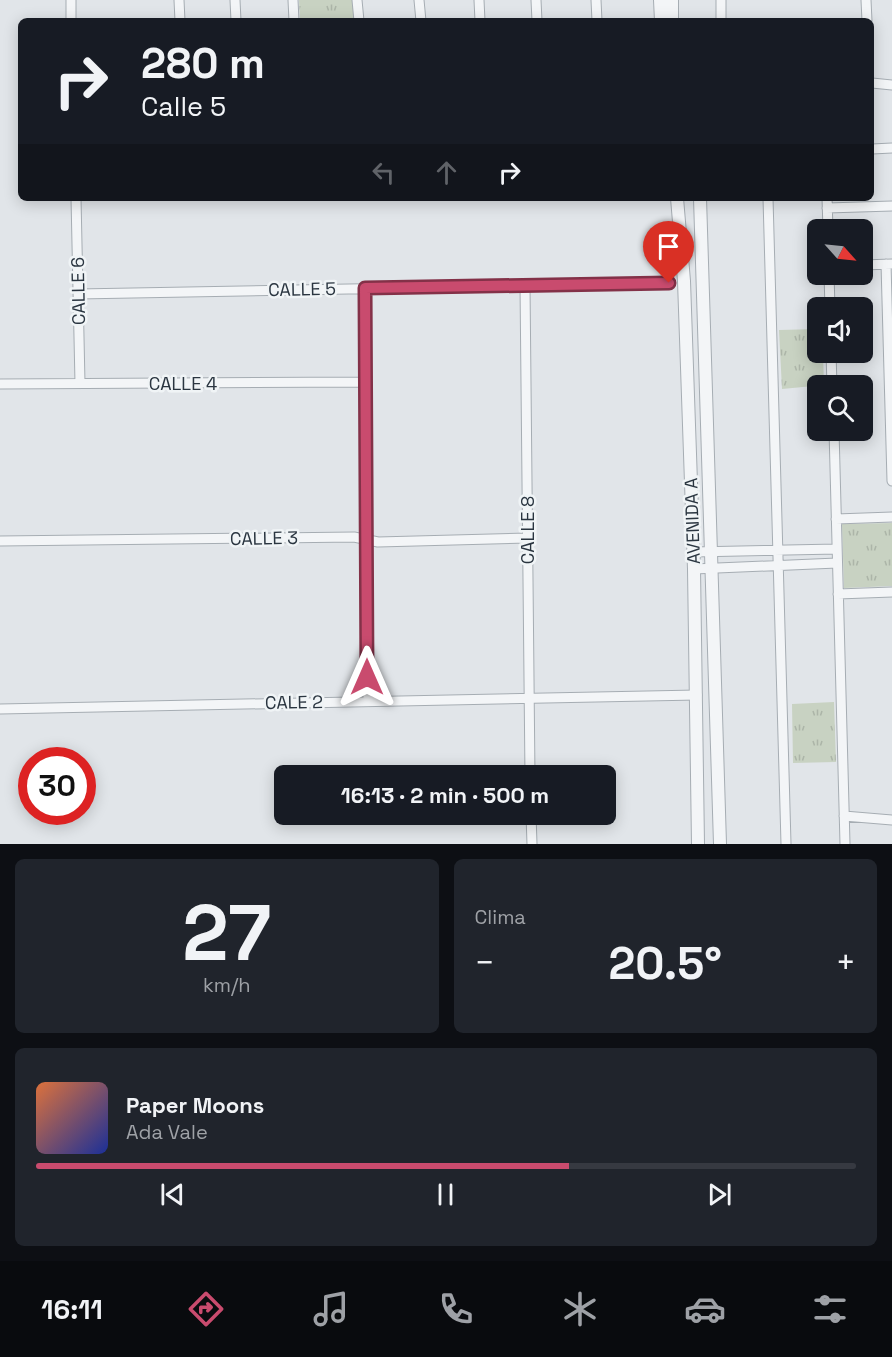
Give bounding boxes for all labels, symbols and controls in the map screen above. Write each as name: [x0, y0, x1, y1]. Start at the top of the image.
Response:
text: 280 m: [141, 37, 265, 90]
icon: right: [42, 42, 120, 120]
text: Calle 5: [141, 89, 226, 124]
icon: left: [367, 156, 400, 189]
icon: ahead: [430, 156, 463, 189]
icon: right: [493, 156, 526, 189]
north arrow: [807, 219, 873, 285]
map controls: [807, 219, 873, 441]
pin: [643, 221, 694, 283]
icon: arrive: [652, 230, 685, 263]
street label: CALLE 6: [66, 257, 90, 325]
street label: CALLE 5: [268, 277, 336, 301]
button: sound: [807, 297, 873, 363]
street label: CALLE 4: [149, 372, 217, 395]
button: search: [807, 375, 873, 441]
street label: AVENIDA A: [679, 477, 705, 565]
street label: CALLE 8: [516, 496, 539, 564]
street label: CALLE 3: [230, 526, 298, 550]
position arrow: [335, 645, 399, 709]
street label: CALE 2: [265, 690, 323, 714]
speed limit sign: 30: [18, 747, 96, 825]
text: 16:13 · 2 min · 500 m: [341, 781, 549, 809]
text: 27: [182, 883, 271, 983]
text: Clima: [475, 904, 526, 930]
text: 20.5°: [609, 935, 722, 992]
text: −: [475, 942, 495, 984]
text: +: [836, 942, 856, 984]
text: km/h: [203, 972, 251, 998]
text: Paper Moons: [126, 1091, 264, 1119]
text: Ada Vale: [126, 1119, 208, 1145]
icon: previous: [156, 1178, 189, 1211]
icon: pause: [429, 1178, 462, 1211]
icon: next: [703, 1178, 736, 1211]
icon: directions: [185, 1288, 227, 1330]
icon: music: [310, 1288, 352, 1330]
icon: phone: [435, 1288, 477, 1330]
icon: climate: [559, 1288, 601, 1330]
icon: car: [684, 1288, 726, 1330]
icon: filters: [809, 1288, 851, 1330]
text: 16:11: [41, 1292, 103, 1327]

